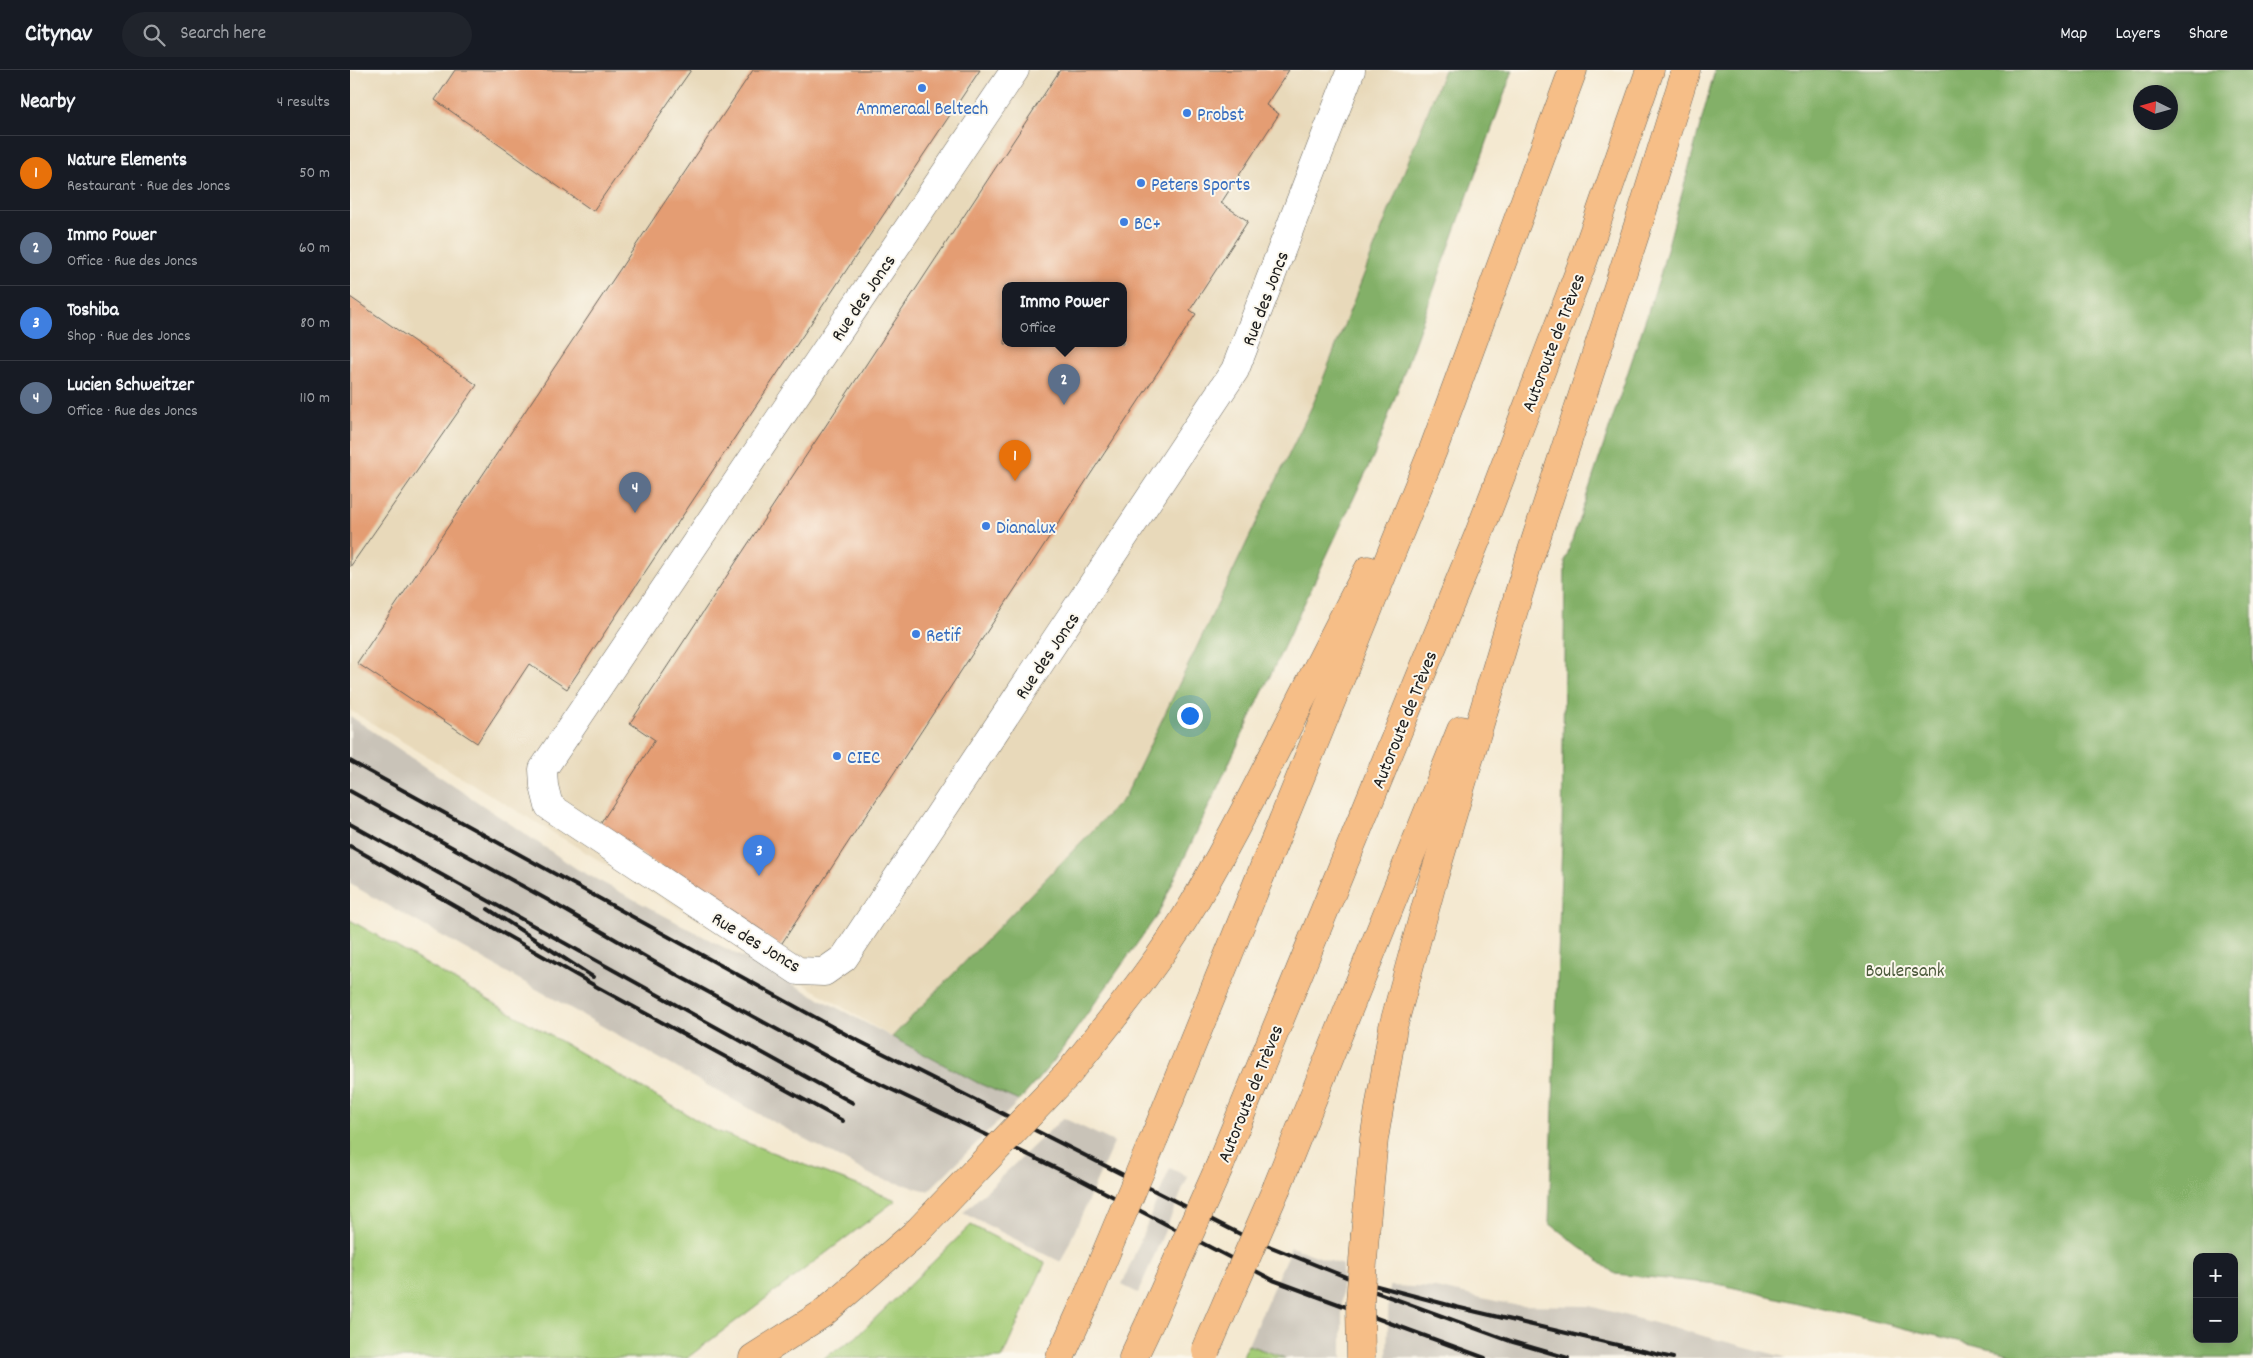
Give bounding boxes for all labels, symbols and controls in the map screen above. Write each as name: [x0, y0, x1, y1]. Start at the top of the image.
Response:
search box: [122, 12, 472, 57]
text: Citynav: [25, 18, 92, 52]
icon: search: [140, 21, 168, 49]
text: Search here: [180, 21, 266, 48]
text: Map: [2060, 22, 2087, 47]
text: Layers: [2115, 22, 2161, 47]
text: Share: [2189, 22, 2228, 47]
marker: Ammeraal Beltech: [916, 82, 928, 94]
north arrow: [2133, 85, 2178, 130]
text: Nearby: [20, 88, 75, 118]
text: 4 results: [277, 91, 330, 114]
place label: Ammeraal Beltech: [856, 97, 988, 124]
place label: Probst: [1197, 103, 1244, 130]
marker: Probst: [1181, 107, 1193, 119]
text: Nature Elements: [67, 148, 187, 175]
text: 1: [34, 162, 38, 185]
text: 50 m: [299, 162, 330, 185]
place label: Peters Sports: [1151, 173, 1250, 200]
text: Restaurant · Rue des Joncs: [67, 175, 230, 198]
marker: Peters Sports: [1135, 177, 1147, 189]
place label: BC+: [1134, 212, 1161, 239]
marker: BC+: [1118, 216, 1130, 228]
text: Immo Power: [67, 223, 157, 250]
text: 2: [33, 237, 40, 260]
text: 60 m: [299, 237, 330, 260]
street label: Rue des Joncs: [1237, 248, 1298, 351]
text: Office · Rue des Joncs: [67, 250, 198, 273]
street label: Rue des Joncs: [826, 250, 904, 348]
street label: Autoroute de Trèves: [1516, 270, 1594, 416]
popup: [1002, 282, 1127, 347]
text: Immo Power: [1020, 290, 1109, 317]
text: Toshiba: [67, 298, 119, 325]
text: 3: [32, 312, 40, 335]
text: 80 m: [300, 312, 330, 335]
text: Office: [1020, 317, 1056, 340]
text: Shop · Rue des Joncs: [67, 325, 191, 348]
pin: 2: [1048, 364, 1080, 405]
text: Lucien Schweitzer: [67, 373, 194, 400]
text: 4: [33, 387, 39, 410]
text: 110 m: [300, 387, 330, 410]
text: Office · Rue des Joncs: [67, 400, 198, 423]
pin: 1: [999, 440, 1031, 481]
pin: 4: [619, 472, 651, 513]
place label: Dianalux: [996, 516, 1056, 543]
marker: Dianalux: [980, 520, 992, 532]
street label: Rue des Joncs: [1010, 608, 1088, 706]
place label: Retif: [926, 624, 962, 651]
marker: Retif: [910, 628, 922, 640]
street label: Autoroute de Trèves: [1366, 647, 1446, 793]
your location: [1177, 703, 1203, 729]
place label: CIEC: [847, 746, 880, 773]
marker: CIEC: [831, 750, 843, 762]
pin: 3: [743, 835, 775, 876]
street label: Rue des Joncs: [706, 907, 805, 981]
park label: Boulersank: [1865, 959, 1945, 986]
street label: Autoroute de Trèves: [1212, 1021, 1292, 1167]
map controls: [2193, 1253, 2238, 1343]
button: +: [2193, 1253, 2238, 1298]
button: −: [2193, 1298, 2238, 1343]

